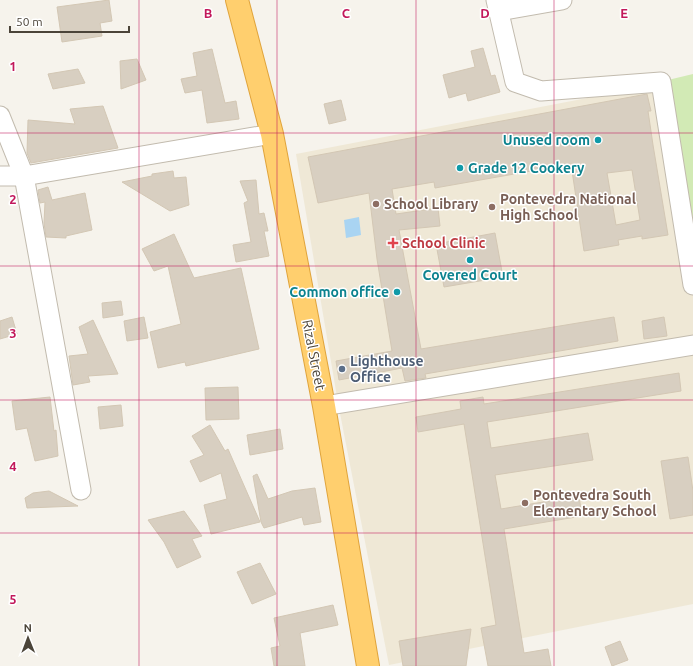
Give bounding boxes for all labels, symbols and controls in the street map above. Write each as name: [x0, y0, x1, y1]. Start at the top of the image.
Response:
text: B: [204, 6, 213, 20]
text: C: [342, 6, 351, 20]
text: D: [480, 6, 490, 20]
text: E: [620, 6, 628, 20]
scale bar: [10, 8, 129, 34]
text: 50 m: [16, 15, 43, 28]
text: 1: [9, 59, 17, 73]
place label: Unused room: [503, 132, 590, 148]
marker: Unused room: [593, 135, 603, 145]
place label: Grade 12 Cookery: [468, 160, 585, 176]
marker: Grade 12 Cookery: [455, 163, 465, 173]
place label: Pontevedra National High School: [500, 191, 636, 223]
text: 2: [9, 192, 17, 206]
place label: School Library: [384, 196, 479, 212]
marker: School Library: [371, 199, 381, 209]
marker: Pontevedra National High School: [487, 202, 497, 212]
place label: School Clinic: [402, 235, 486, 251]
marker: School Clinic: [387, 237, 399, 249]
marker: Covered Court: [465, 255, 475, 265]
place label: Covered Court: [422, 267, 518, 283]
place label: Common office: [289, 284, 389, 300]
marker: Common office: [392, 287, 402, 297]
street label: Rizal Street: [299, 318, 329, 392]
text: 3: [9, 326, 17, 340]
place label: Lighthouse Office: [350, 353, 424, 385]
marker: Lighthouse Office: [337, 364, 347, 374]
text: 4: [9, 459, 17, 473]
place label: Pontevedra South Elementary School: [533, 487, 656, 519]
marker: Pontevedra South Elementary School: [520, 498, 530, 508]
text: 5: [9, 592, 17, 606]
north arrow: [8, 618, 48, 658]
text: N: [24, 622, 32, 634]

